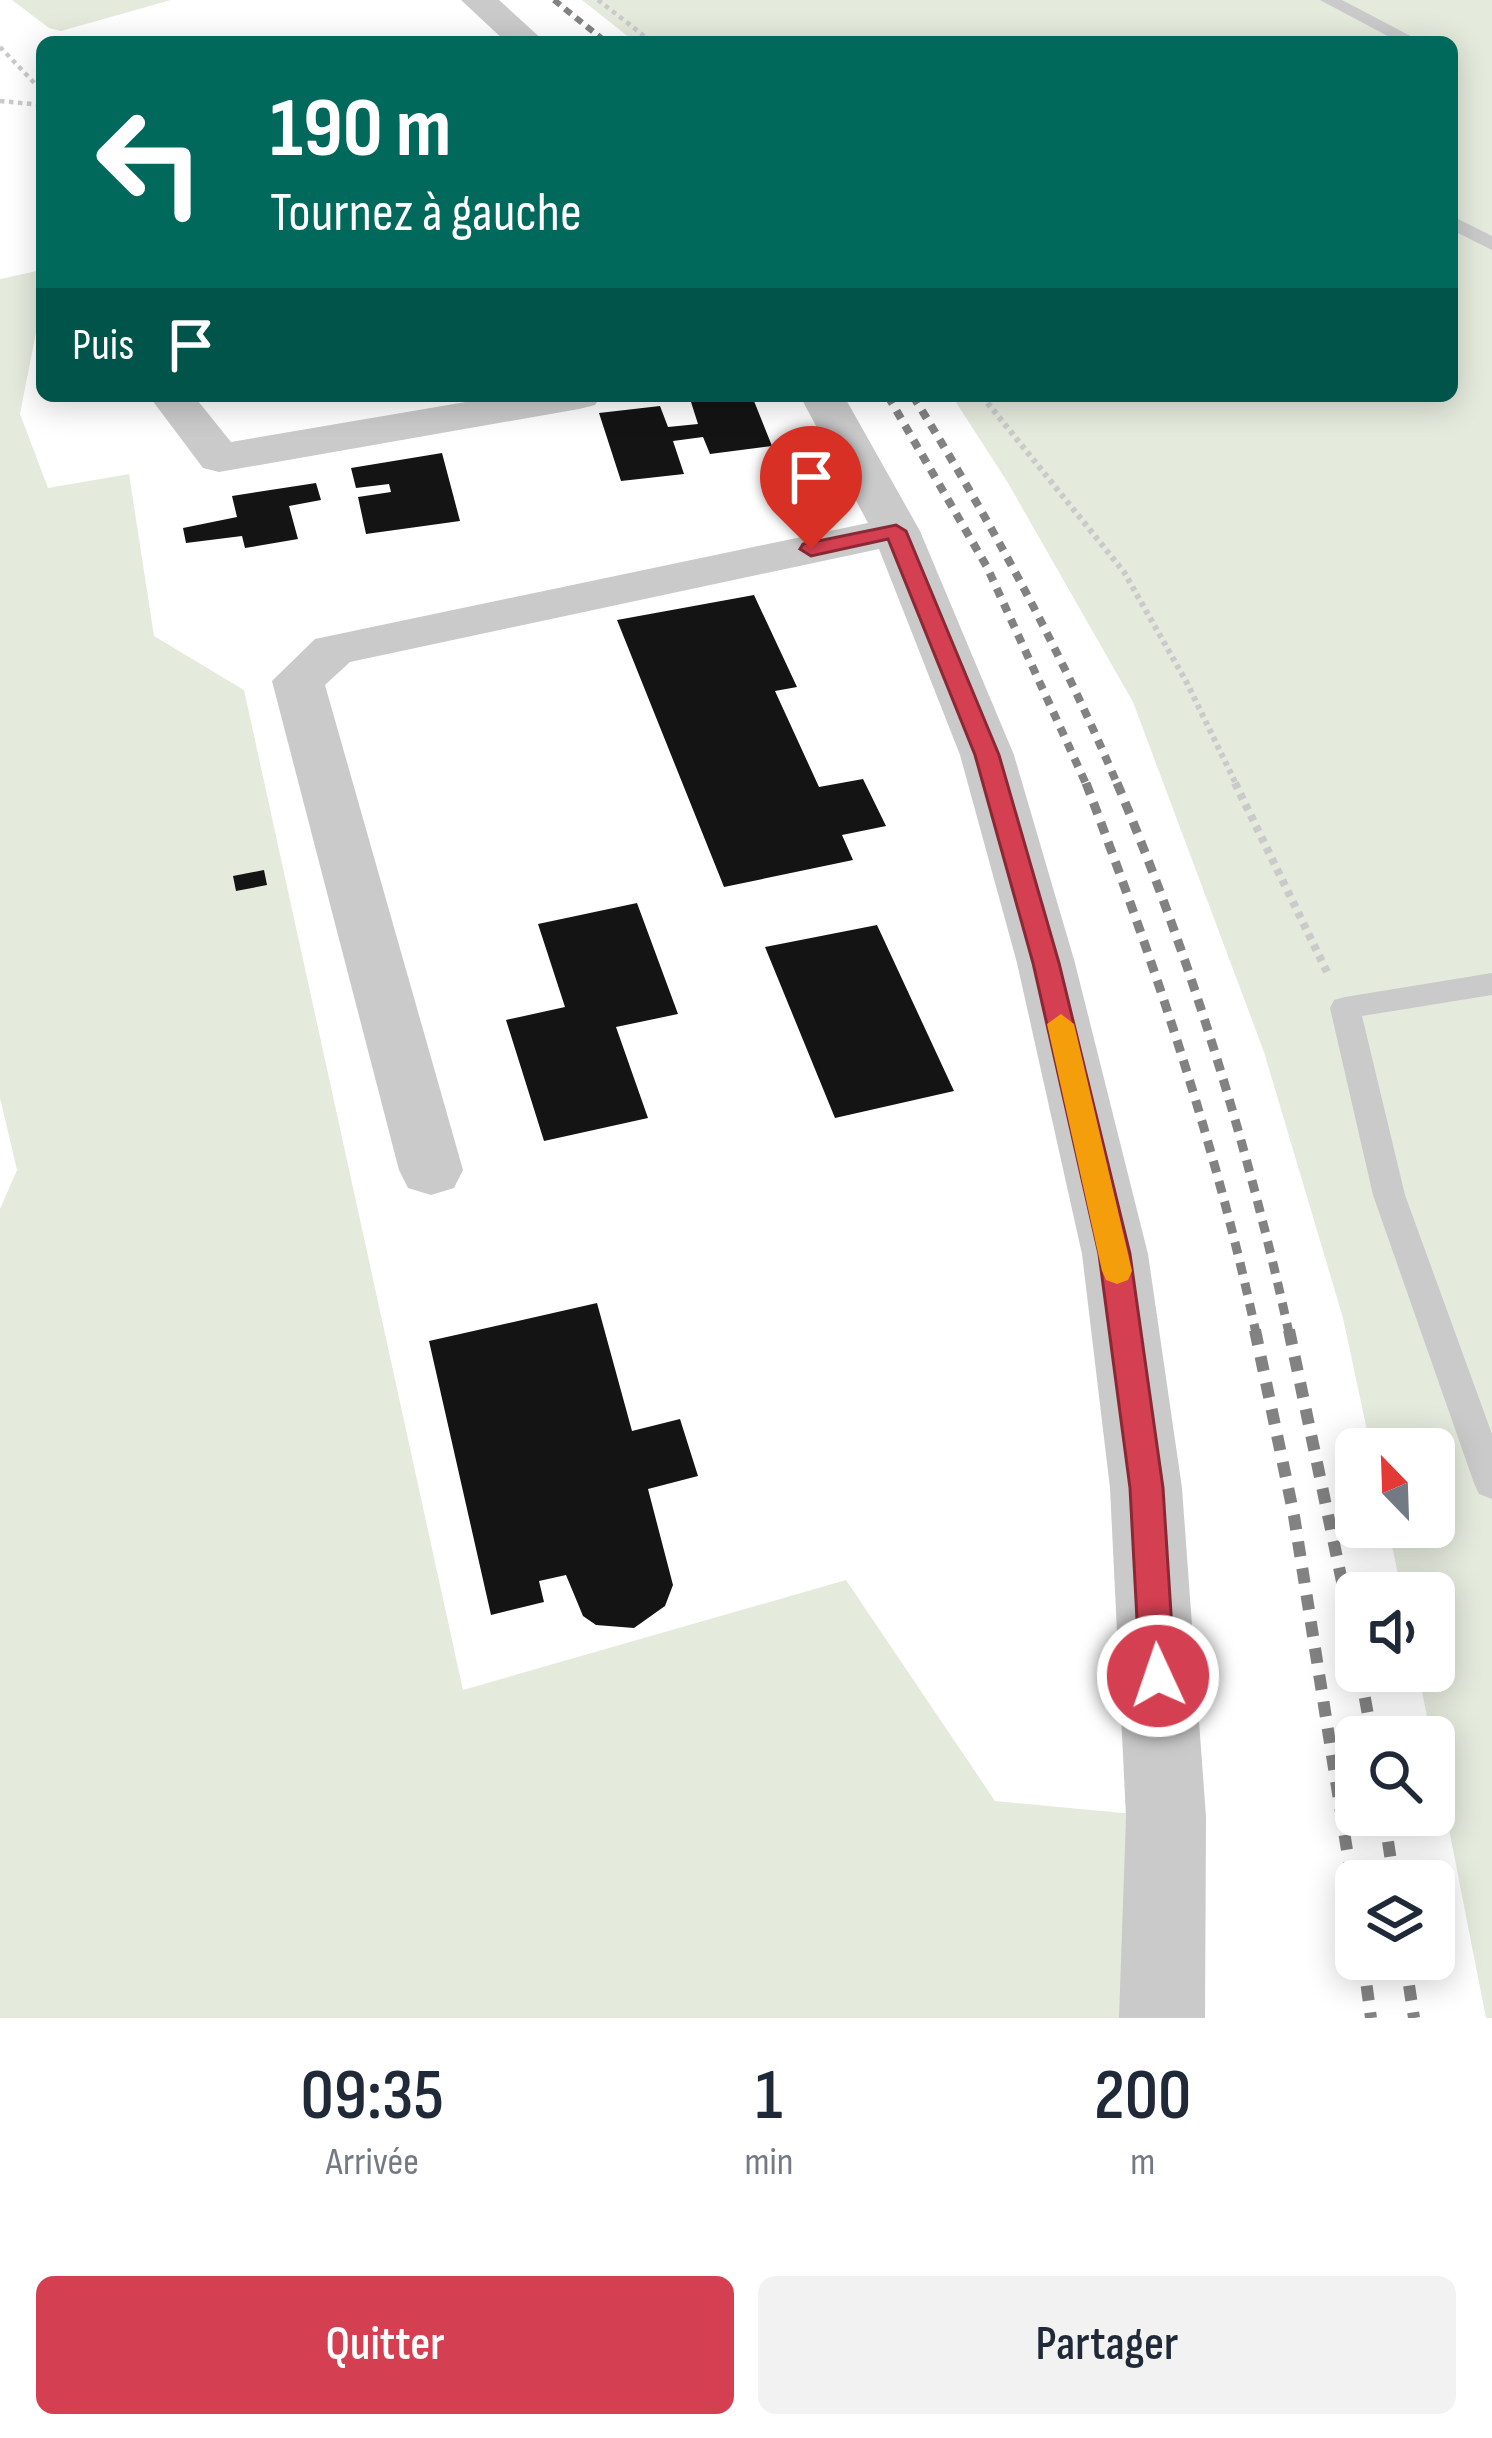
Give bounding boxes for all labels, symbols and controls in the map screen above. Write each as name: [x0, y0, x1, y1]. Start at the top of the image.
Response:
text: 190 m: [270, 79, 452, 180]
icon: left: [72, 84, 228, 240]
text: Tournez à gauche: [270, 181, 582, 246]
icon: arrive: [158, 312, 224, 378]
text: Puis: [72, 318, 134, 373]
pin: [760, 426, 862, 549]
icon: arrive: [778, 444, 844, 510]
north arrow: [1335, 1428, 1455, 1548]
map controls: [1335, 1428, 1455, 1980]
button: sound: [1335, 1572, 1455, 1692]
position arrow: [1095, 1613, 1221, 1739]
button: search: [1335, 1716, 1455, 1836]
button: layers: [1335, 1860, 1455, 1980]
text: 09:35: [301, 2053, 444, 2140]
text: 1: [756, 2053, 782, 2140]
text: 200: [1094, 2053, 1191, 2140]
text: Arrivée: [326, 2139, 419, 2186]
text: min: [745, 2139, 793, 2186]
text: m: [1130, 2139, 1155, 2186]
button: Quitter: [36, 2276, 734, 2414]
button: Partager: [758, 2276, 1456, 2414]

